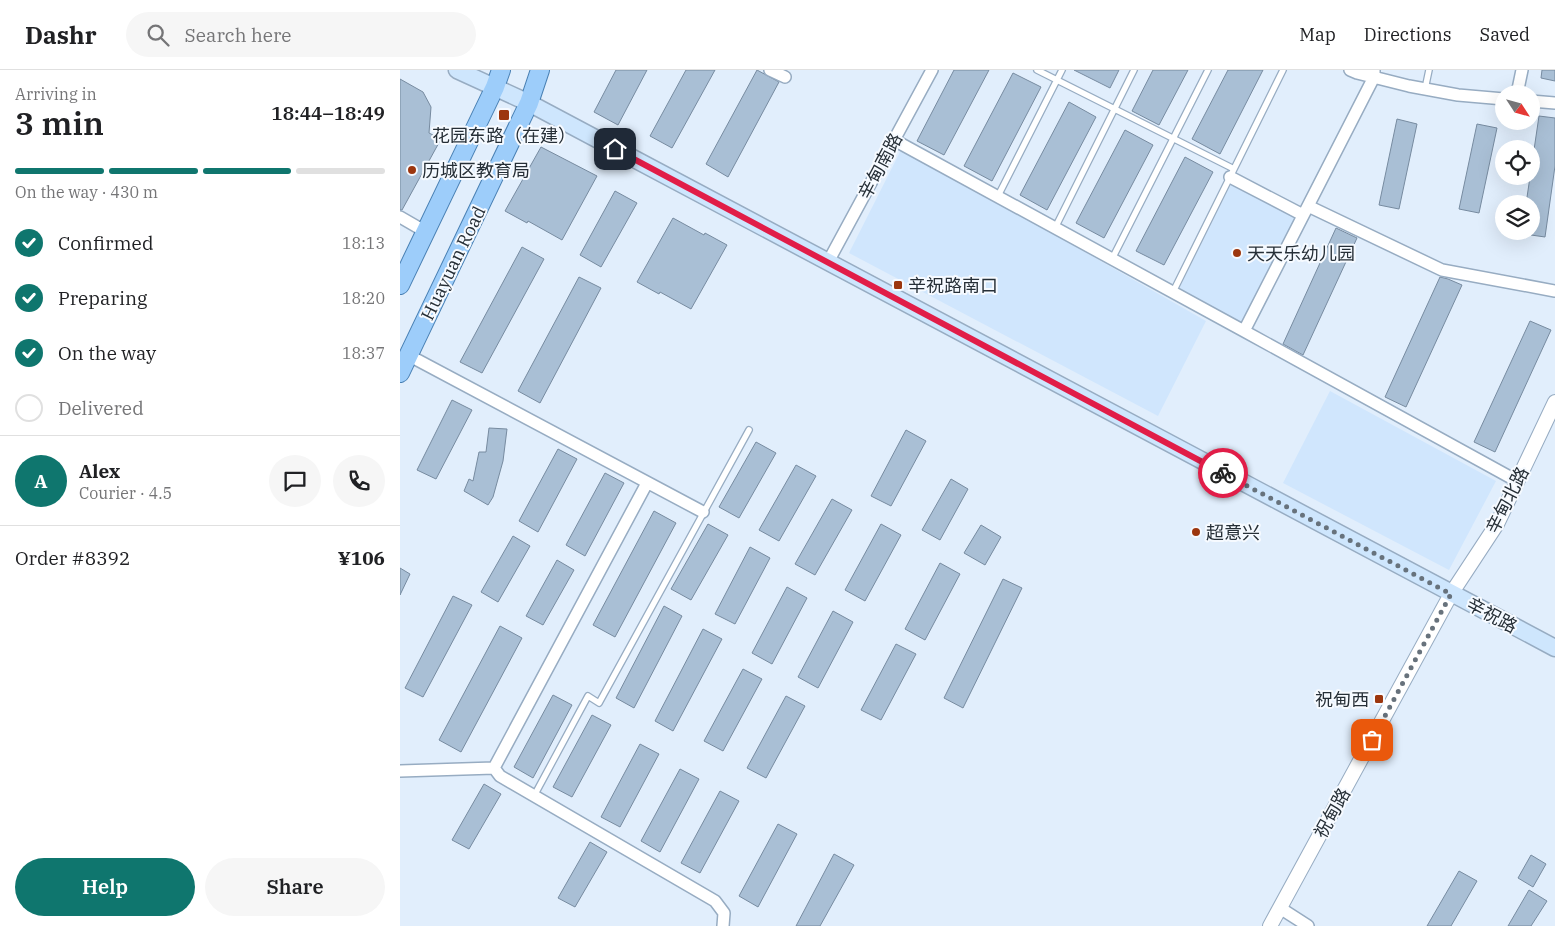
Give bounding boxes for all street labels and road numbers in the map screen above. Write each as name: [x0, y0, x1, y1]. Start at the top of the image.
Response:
street label: 辛甸南路: [853, 129, 907, 203]
street label: Huayuan Road: [415, 202, 491, 324]
street label: 辛甸北路: [1480, 463, 1534, 537]
street label: 辛祝路: [1463, 592, 1521, 638]
street label: 祝甸路: [1309, 784, 1355, 842]

